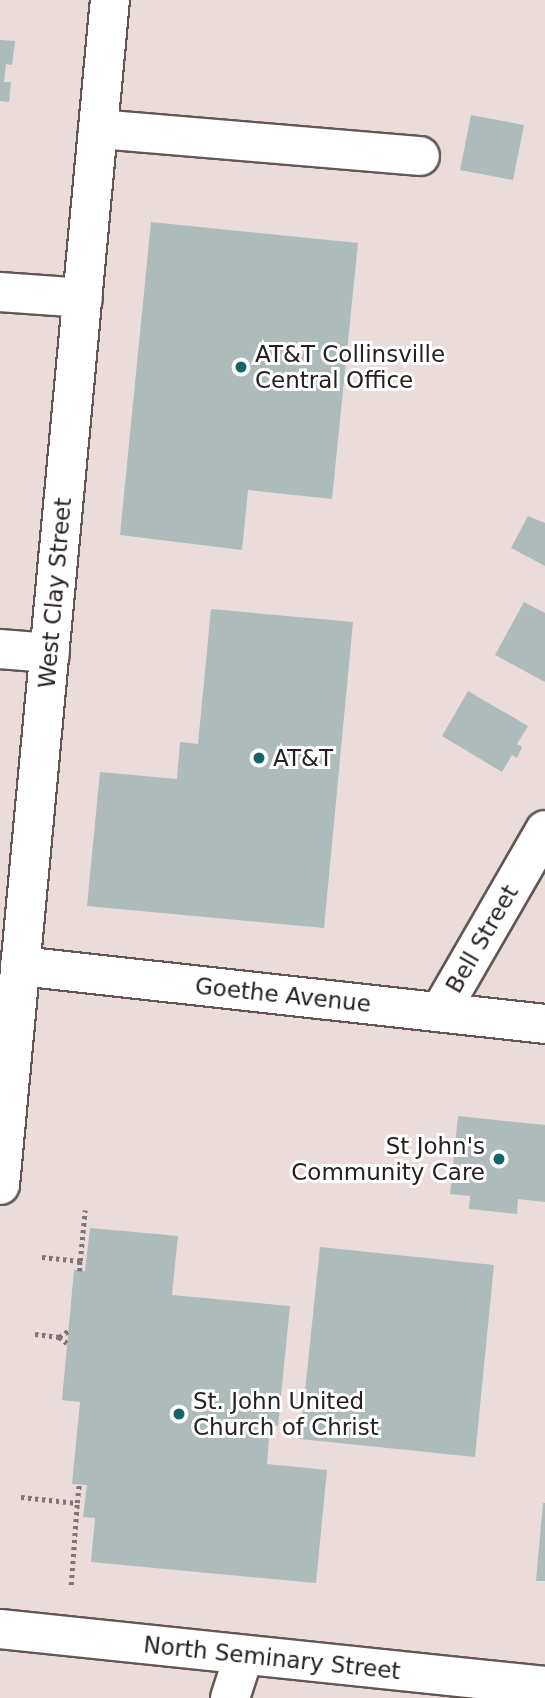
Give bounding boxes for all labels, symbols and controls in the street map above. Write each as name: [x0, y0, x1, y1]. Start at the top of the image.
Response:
place label: AT&T Collinsville Central Office: [255, 340, 445, 394]
marker: AT&T Collinsville Central Office: [233, 359, 249, 375]
street label: West Clay Street: [33, 497, 77, 689]
place label: AT&T: [273, 744, 333, 772]
marker: AT&T: [251, 750, 267, 766]
street label: Bell Street: [440, 880, 524, 998]
street label: Goethe Avenue: [194, 972, 372, 1018]
place label: St John's Community Care: [291, 1132, 485, 1186]
marker: St John's Community Care: [491, 1151, 507, 1167]
place label: St. John United Church of Christ: [193, 1387, 379, 1441]
marker: St. John United Church of Christ: [171, 1406, 187, 1422]
street label: North Seminary Street: [142, 1631, 402, 1685]

